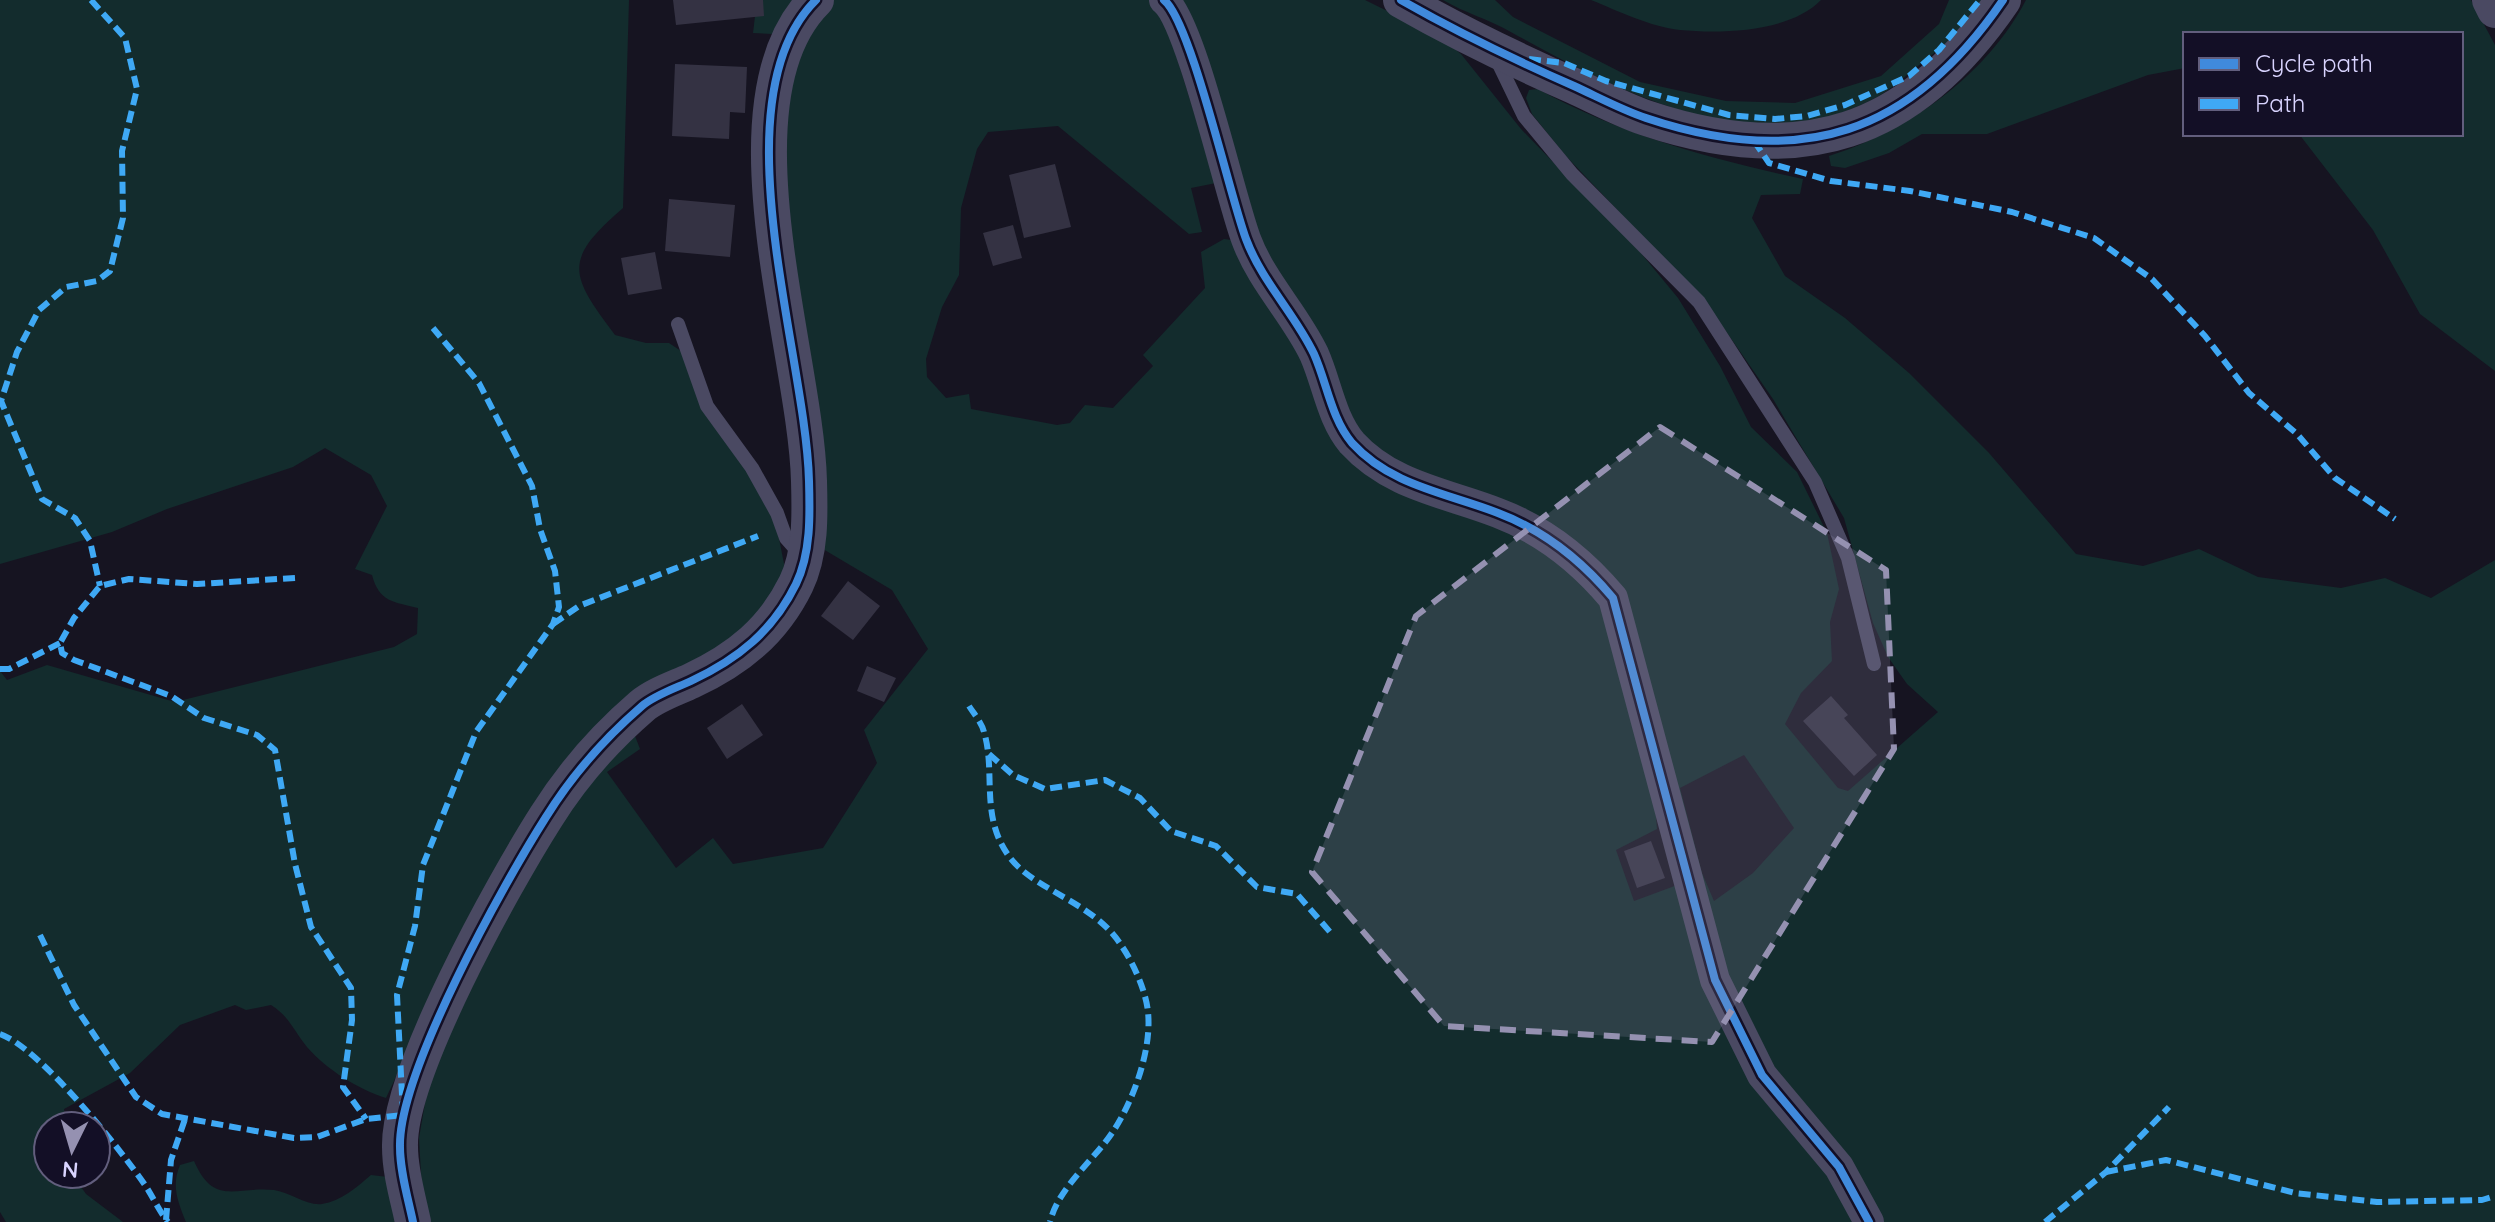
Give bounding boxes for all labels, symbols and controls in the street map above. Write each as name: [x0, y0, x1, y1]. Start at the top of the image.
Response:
legend: [2183, 32, 2463, 136]
text: Cycle path: [2255, 48, 2373, 78]
text: Path: [2255, 88, 2306, 118]
north arrow: [32, 1110, 112, 1190]
text: N: [61, 1155, 80, 1185]

